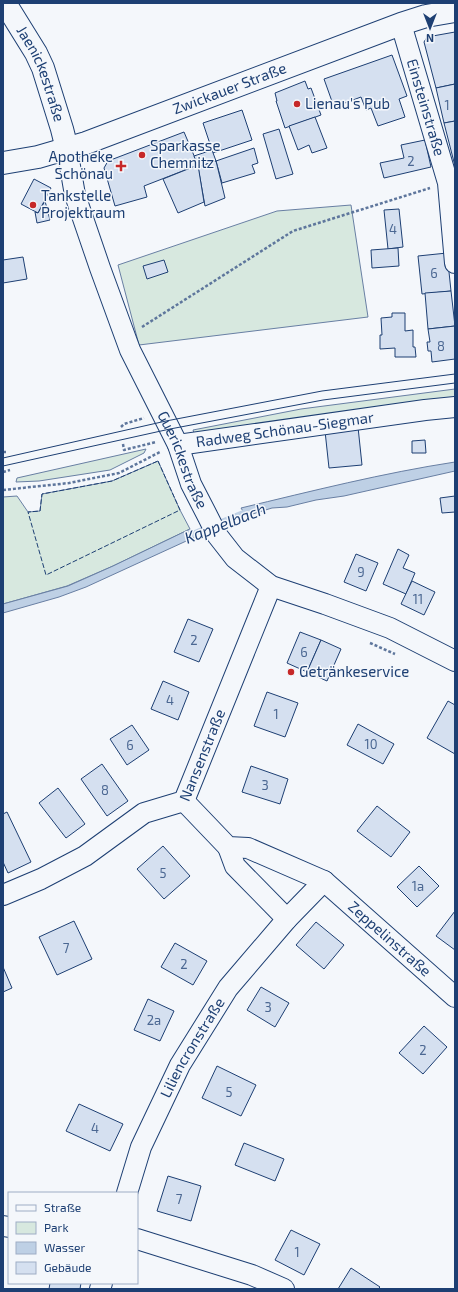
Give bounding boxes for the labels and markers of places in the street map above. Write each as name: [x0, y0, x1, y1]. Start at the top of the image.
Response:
place label: Lienau's Pub: [305, 94, 390, 112]
marker: Lienau's Pub: [292, 99, 302, 109]
place label: Sparkasse Chemnitz: [150, 136, 221, 171]
place label: Apotheke Schönau: [49, 147, 113, 182]
marker: Sparkasse Chemnitz: [137, 150, 147, 160]
marker: Apotheke Schönau: [116, 161, 126, 171]
place label: Tankstelle Projektraum: [41, 186, 125, 222]
marker: Tankstelle Projektraum: [28, 200, 38, 210]
place label: Getränkeservice: [299, 662, 409, 680]
marker: Getränkeservice: [286, 667, 296, 677]

